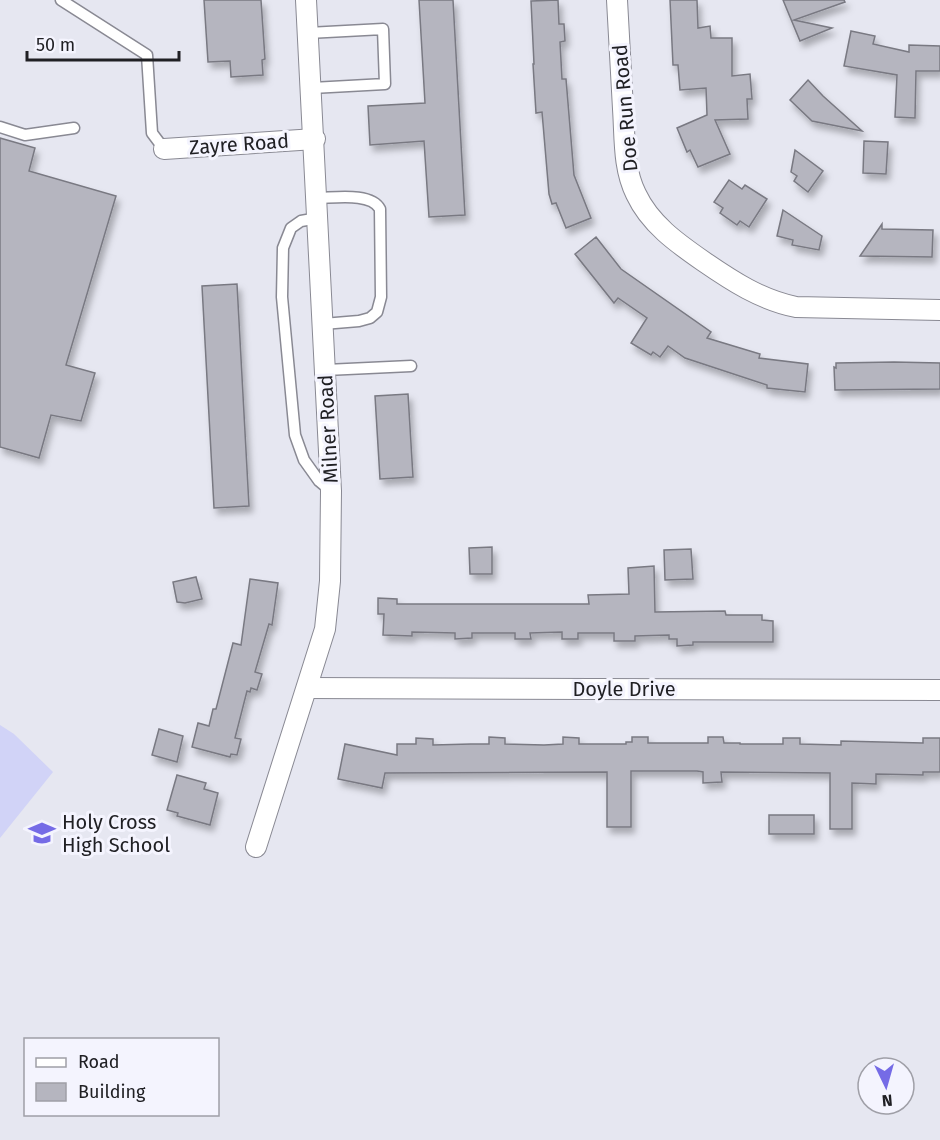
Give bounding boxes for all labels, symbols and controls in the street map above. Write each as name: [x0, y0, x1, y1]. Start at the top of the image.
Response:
scale bar: [27, 24, 178, 62]
text: 50 m: [36, 34, 75, 56]
street label: Doe Run Road: [607, 43, 643, 173]
street label: Zayre Road: [188, 129, 290, 159]
street label: Milner Road: [313, 374, 343, 484]
street label: Doyle Drive: [572, 677, 676, 701]
place label: Holy Cross High School: [62, 810, 170, 857]
school or university icon: Holy Cross High School: [27, 818, 57, 848]
legend: [24, 1038, 219, 1116]
text: Road: [78, 1051, 120, 1073]
north arrow: [856, 1056, 916, 1116]
text: Building: [78, 1081, 146, 1103]
text: N: [881, 1091, 893, 1110]

